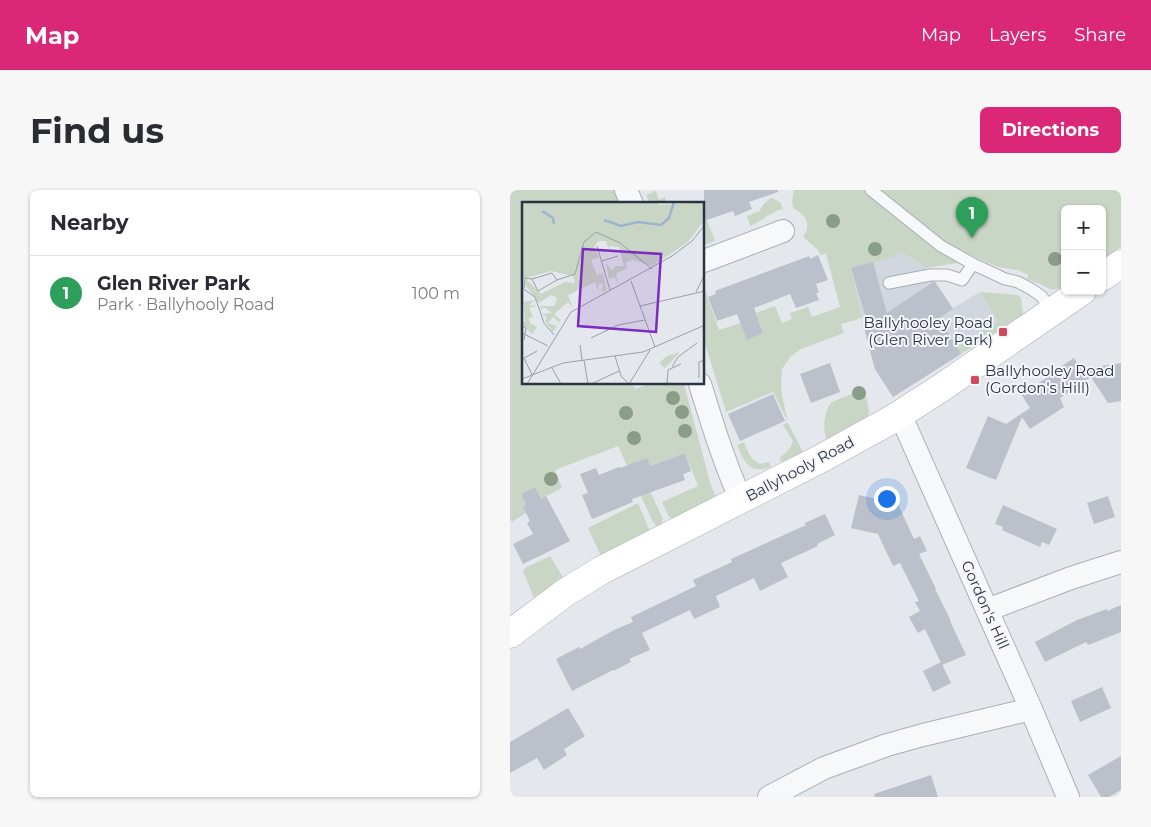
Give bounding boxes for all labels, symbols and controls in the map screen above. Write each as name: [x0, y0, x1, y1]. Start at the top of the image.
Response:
text: Map: [25, 21, 79, 50]
text: Map: [921, 24, 961, 46]
text: Layers: [989, 24, 1046, 46]
text: Share: [1074, 24, 1126, 46]
button: Directions: [980, 107, 1121, 153]
text: Find us: [30, 109, 164, 152]
pin: 1: [956, 197, 988, 238]
inset map: [522, 202, 705, 385]
map controls: [1061, 205, 1106, 295]
button: +: [1061, 205, 1106, 250]
text: Nearby: [50, 210, 129, 235]
button: −: [1061, 250, 1106, 295]
text: Glen River Park: [97, 272, 250, 295]
text: 1: [63, 284, 69, 303]
text: 100 m: [412, 284, 460, 303]
text: Park · Ballyhooly Road: [97, 295, 275, 314]
place label: Ballyhooley Road (Glen River Park): [863, 313, 993, 349]
marker: Ballyhooley Road (Glen River Park): [997, 326, 1009, 338]
place label: Ballyhooley Road (Gordon's Hill): [985, 361, 1115, 397]
marker: Ballyhooley Road (Gordon's Hill): [969, 374, 981, 386]
street label: Ballyhooly Road: [742, 432, 857, 505]
your location: [874, 486, 900, 512]
street label: Gordon's Hill: [957, 557, 1013, 652]

